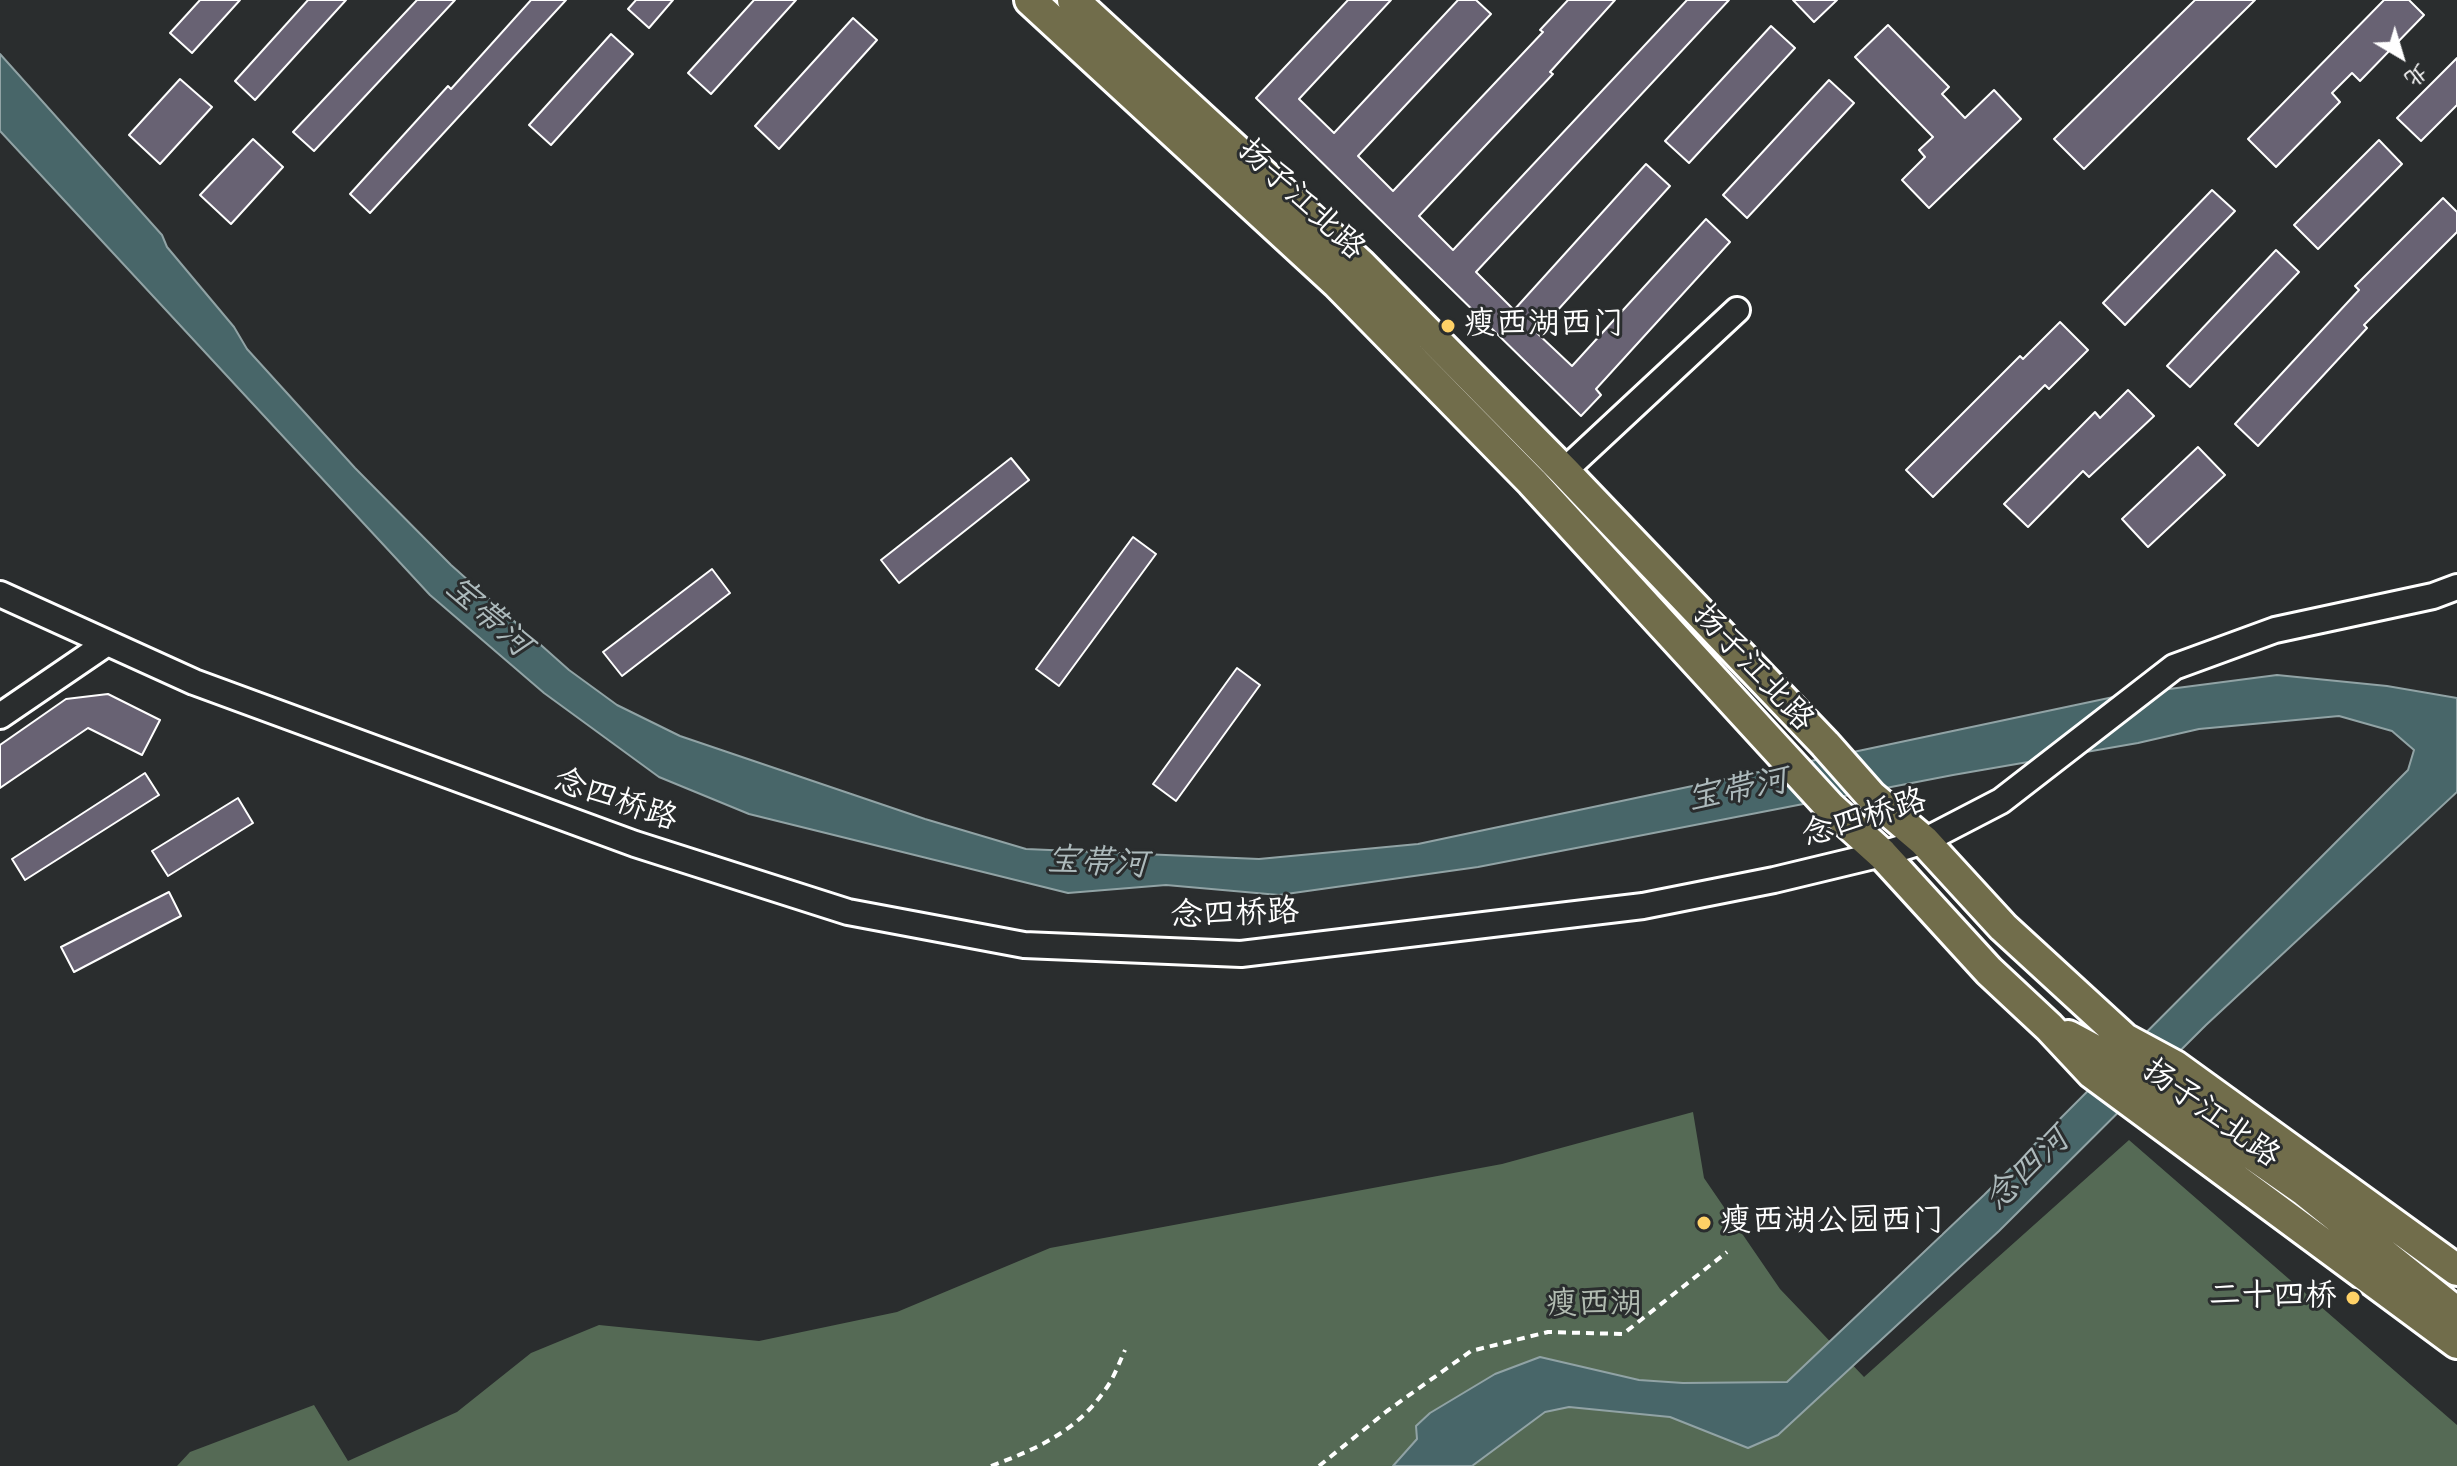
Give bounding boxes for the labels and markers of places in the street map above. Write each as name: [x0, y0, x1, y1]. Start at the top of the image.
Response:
place label: 瘦西湖西门: [1464, 307, 1624, 345]
marker: 瘦西湖西门: [1439, 317, 1457, 335]
place label: 瘦西湖公园西门: [1720, 1204, 1944, 1242]
marker: 瘦西湖公园西门: [1695, 1214, 1713, 1232]
place label: 二十四桥: [2209, 1279, 2337, 1317]
marker: 二十四桥: [2344, 1289, 2362, 1307]

